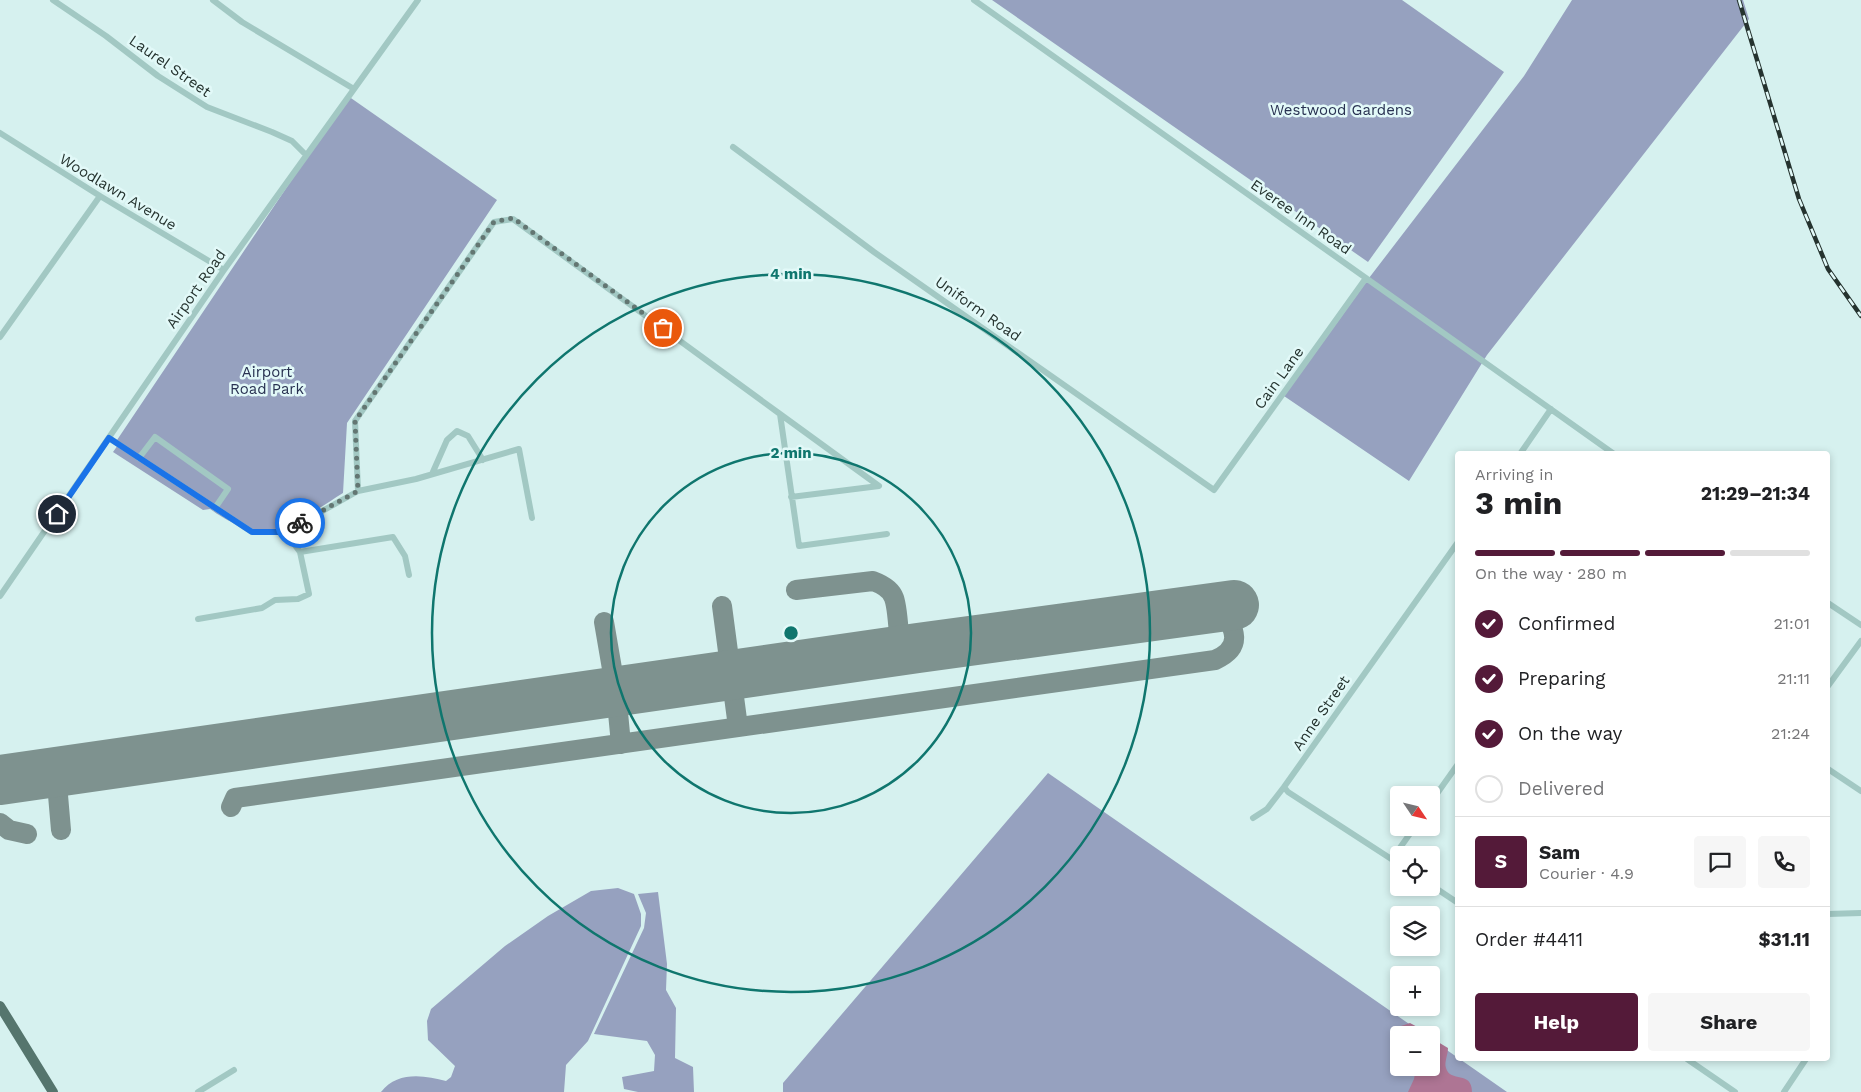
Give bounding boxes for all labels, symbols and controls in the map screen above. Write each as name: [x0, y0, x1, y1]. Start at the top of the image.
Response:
street label: Laurel Street: [126, 31, 215, 101]
park label: Westwood Gardens: [1270, 101, 1412, 119]
street label: Woodlawn Avenue: [56, 150, 180, 234]
street label: Everee Inn Road: [1247, 176, 1355, 258]
street label: Airport Road: [162, 246, 230, 332]
text: 4 min: [770, 265, 812, 283]
street label: Uniform Road: [932, 273, 1024, 345]
pin: [642, 307, 684, 349]
icon: bag: [649, 314, 677, 342]
street label: Cain Lane: [1250, 343, 1308, 413]
park label: Airport Road Park: [230, 363, 304, 398]
text: 2 min: [770, 444, 812, 462]
text: Arriving in: [1475, 465, 1553, 484]
text: 21:29–21:34: [1701, 482, 1810, 505]
text: 3 min: [1475, 484, 1562, 522]
pin: [36, 493, 78, 535]
courier: [275, 498, 325, 548]
icon: home: [43, 500, 71, 528]
icon: bike: [286, 509, 314, 537]
text: On the way · 280 m: [1475, 564, 1627, 583]
icon: check: [1475, 610, 1503, 638]
text: Confirmed: [1518, 612, 1615, 635]
text: 21:01: [1774, 614, 1810, 633]
centre of rings: [782, 624, 800, 642]
icon: check: [1475, 665, 1503, 693]
text: Preparing: [1518, 667, 1605, 690]
text: 21:11: [1777, 669, 1810, 688]
street label: Anne Street: [1289, 671, 1354, 754]
icon: check: [1475, 720, 1503, 748]
text: On the way: [1518, 722, 1622, 745]
text: 21:24: [1771, 724, 1810, 743]
text: Delivered: [1518, 777, 1605, 800]
north arrow: [1390, 786, 1440, 836]
map controls: [1390, 786, 1440, 1076]
button: chat: [1694, 836, 1746, 888]
button: phone: [1758, 836, 1810, 888]
text: Sam: [1539, 841, 1580, 864]
button: locate: [1390, 846, 1440, 896]
text: S: [1495, 850, 1507, 873]
text: Courier · 4.9: [1539, 864, 1634, 883]
button: layers: [1390, 906, 1440, 956]
text: Order #4411: [1475, 928, 1583, 951]
text: $31.11: [1758, 928, 1810, 951]
button: +: [1390, 966, 1440, 1016]
button: Help: [1475, 993, 1638, 1051]
button: Share: [1648, 993, 1810, 1051]
button: −: [1390, 1026, 1440, 1076]

